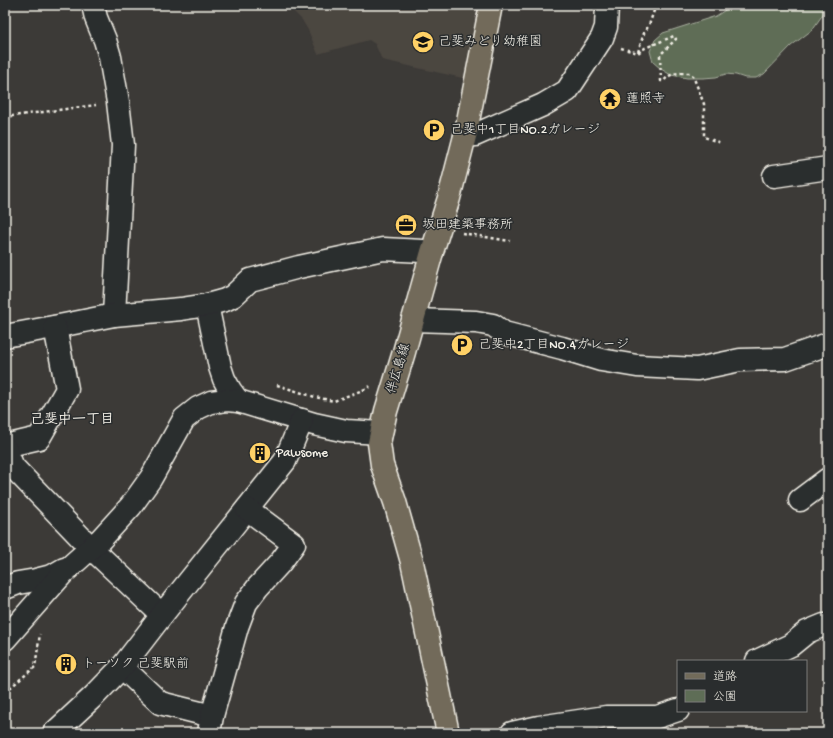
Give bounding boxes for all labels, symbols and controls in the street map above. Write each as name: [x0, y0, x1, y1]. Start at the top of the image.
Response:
school or university icon: 己斐みどり幼稚園: [410, 29, 436, 55]
place label: 己斐みどり幼稚園: [438, 34, 542, 50]
temple icon: 蓮照寺: [597, 86, 623, 112]
place label: 蓮照寺: [626, 91, 665, 107]
parking icon: 己斐中1丁目NO.2ガレージ: [421, 117, 447, 143]
place label: 己斐中1丁目NO.2ガレージ: [450, 123, 600, 138]
office icon: 坂田建築事務所: [393, 212, 419, 238]
place label: 坂田建築事務所: [422, 218, 513, 233]
parking icon: 己斐中2丁目NO.4ガレージ: [449, 332, 475, 358]
place label: 己斐中2丁目NO.4ガレージ: [478, 338, 629, 353]
street label: 伴広島線: [384, 341, 414, 396]
district label: 己斐中一丁目: [30, 412, 114, 429]
building icon: Pawsome: [247, 440, 273, 466]
place label: Pawsome: [275, 446, 328, 461]
building icon: トーソク 己斐駅前: [53, 651, 79, 677]
place label: トーソク 己斐駅前: [82, 656, 189, 672]
legend: [677, 660, 807, 712]
text: 道路: [713, 670, 737, 685]
text: 公園: [713, 690, 737, 705]

